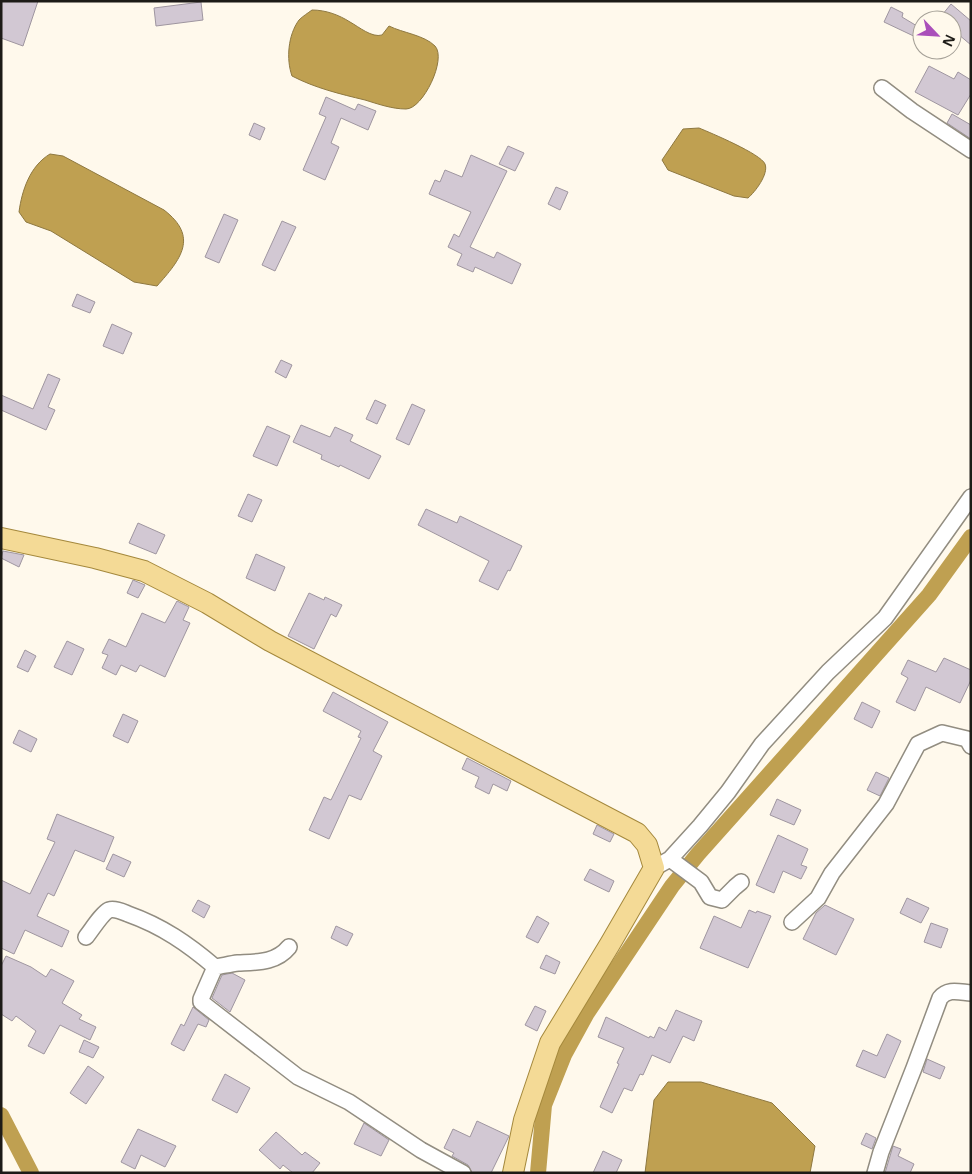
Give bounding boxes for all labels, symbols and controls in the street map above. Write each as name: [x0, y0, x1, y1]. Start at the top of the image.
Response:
north arrow: [912, 10, 962, 60]
text: N: [938, 32, 960, 50]

